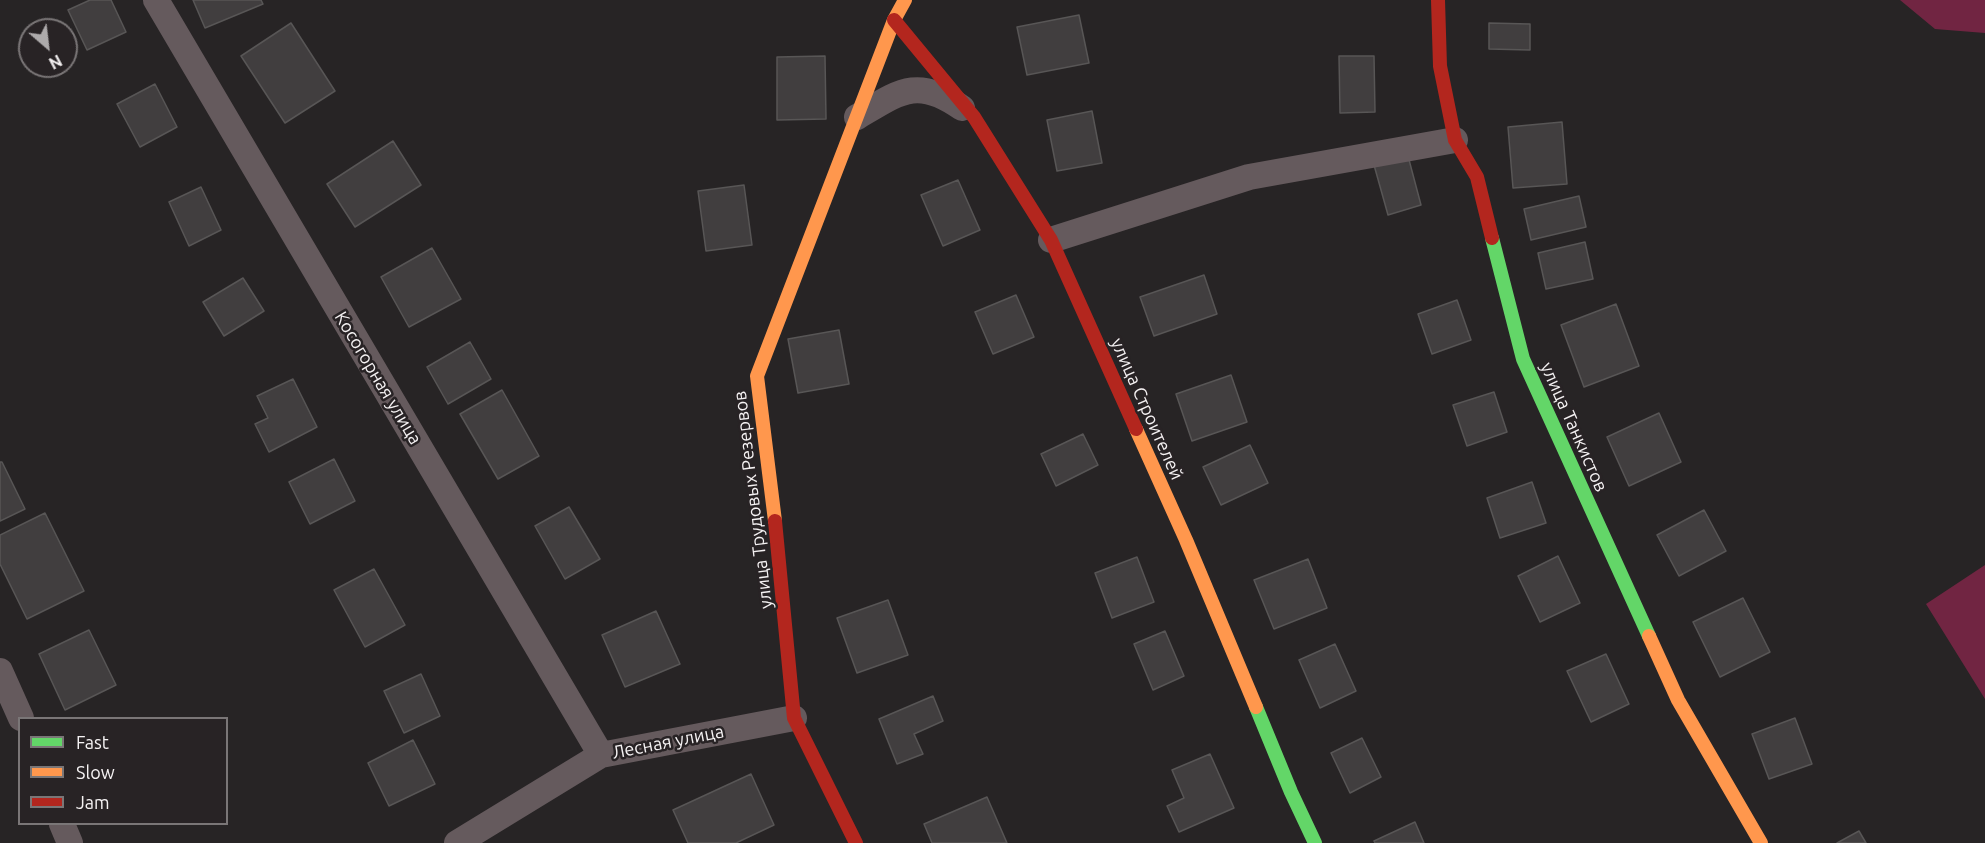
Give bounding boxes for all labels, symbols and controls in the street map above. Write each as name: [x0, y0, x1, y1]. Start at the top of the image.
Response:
north arrow: [18, 18, 78, 78]
text: N: [46, 51, 65, 73]
street label: Косогорная улица: [330, 308, 426, 448]
street label: улица Строителей: [1106, 335, 1188, 483]
street label: улица Танкистов: [1536, 359, 1612, 495]
street label: улица Трудовых Резервов: [729, 390, 777, 610]
legend: [18, 717, 228, 825]
street label: Лесная улица: [610, 721, 726, 763]
text: Fast: [76, 732, 109, 752]
text: Slow: [76, 762, 115, 782]
text: Jam: [76, 792, 110, 812]

